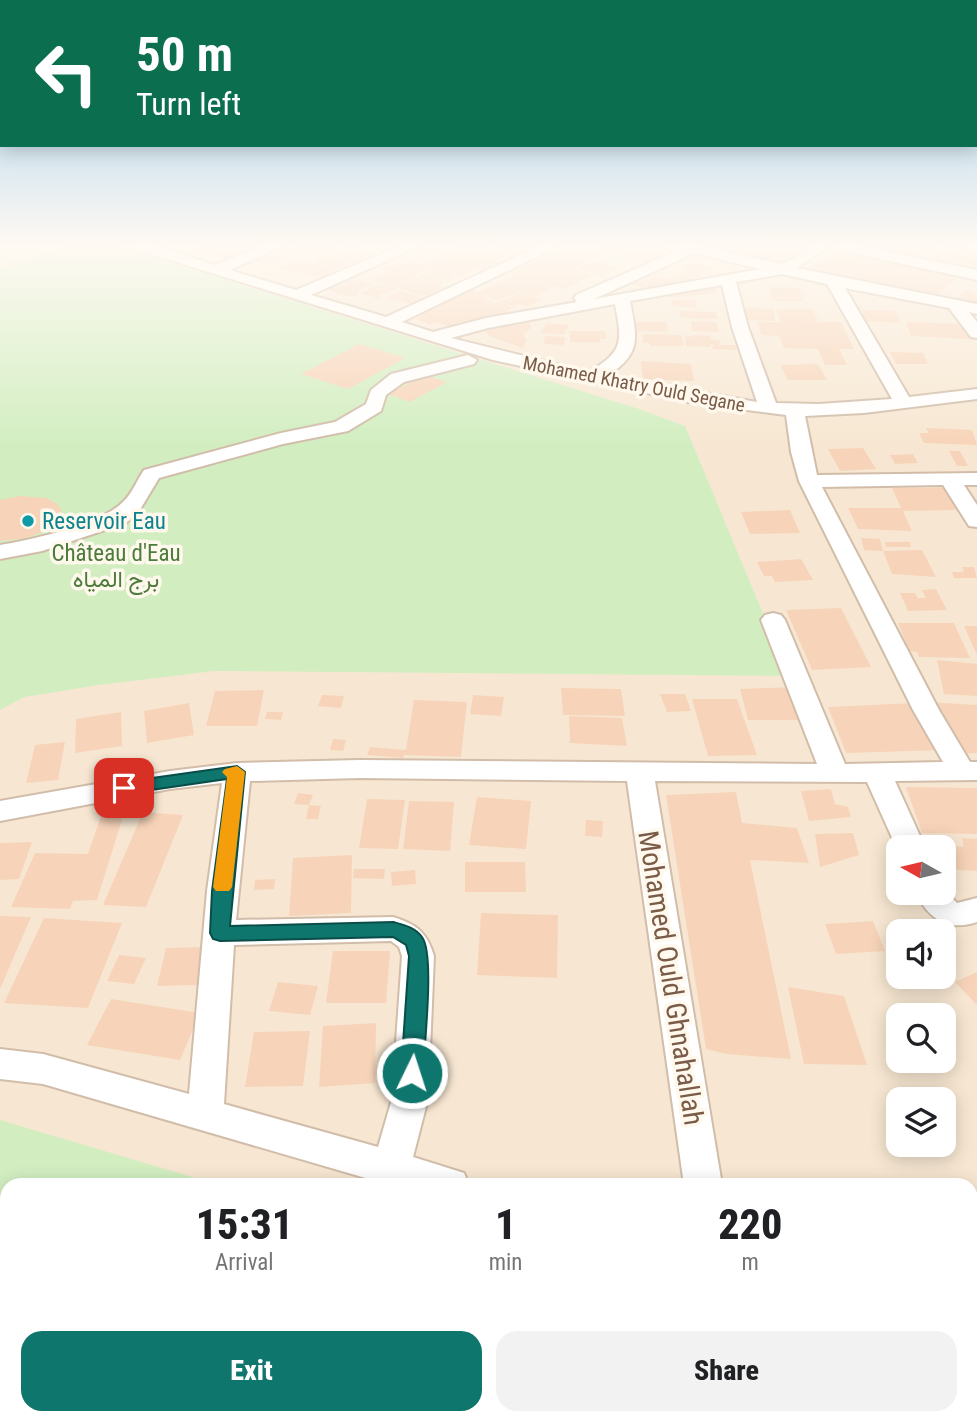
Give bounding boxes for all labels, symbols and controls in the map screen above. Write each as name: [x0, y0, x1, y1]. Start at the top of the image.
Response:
text: 50 m: [136, 26, 233, 83]
icon: left: [21, 28, 112, 119]
text: Turn left: [136, 85, 241, 123]
street label: Mohamed Khatry Ould Segane: [521, 351, 747, 417]
place label: Reservoir Eau: [42, 508, 166, 535]
marker: Reservoir Eau: [20, 513, 36, 529]
park label: Château d'Eau برج المياه: [51, 540, 181, 595]
pin: [94, 758, 154, 818]
icon: arrive: [105, 769, 143, 807]
street label: Mohamed Ould Ghnahallah: [631, 828, 711, 1128]
north arrow: [886, 835, 956, 905]
map controls: [886, 835, 956, 1157]
button: sound: [886, 919, 956, 989]
button: search: [886, 1003, 956, 1073]
position arrow: [375, 1036, 449, 1110]
button: layers: [886, 1087, 956, 1157]
text: 15:31: [196, 1200, 293, 1249]
text: 1: [495, 1200, 516, 1249]
text: 220: [718, 1200, 782, 1249]
text: Arrival: [215, 1249, 274, 1276]
text: min: [489, 1249, 522, 1276]
text: m: [742, 1249, 759, 1276]
button: Exit: [21, 1331, 482, 1411]
button: Share: [496, 1331, 957, 1411]

